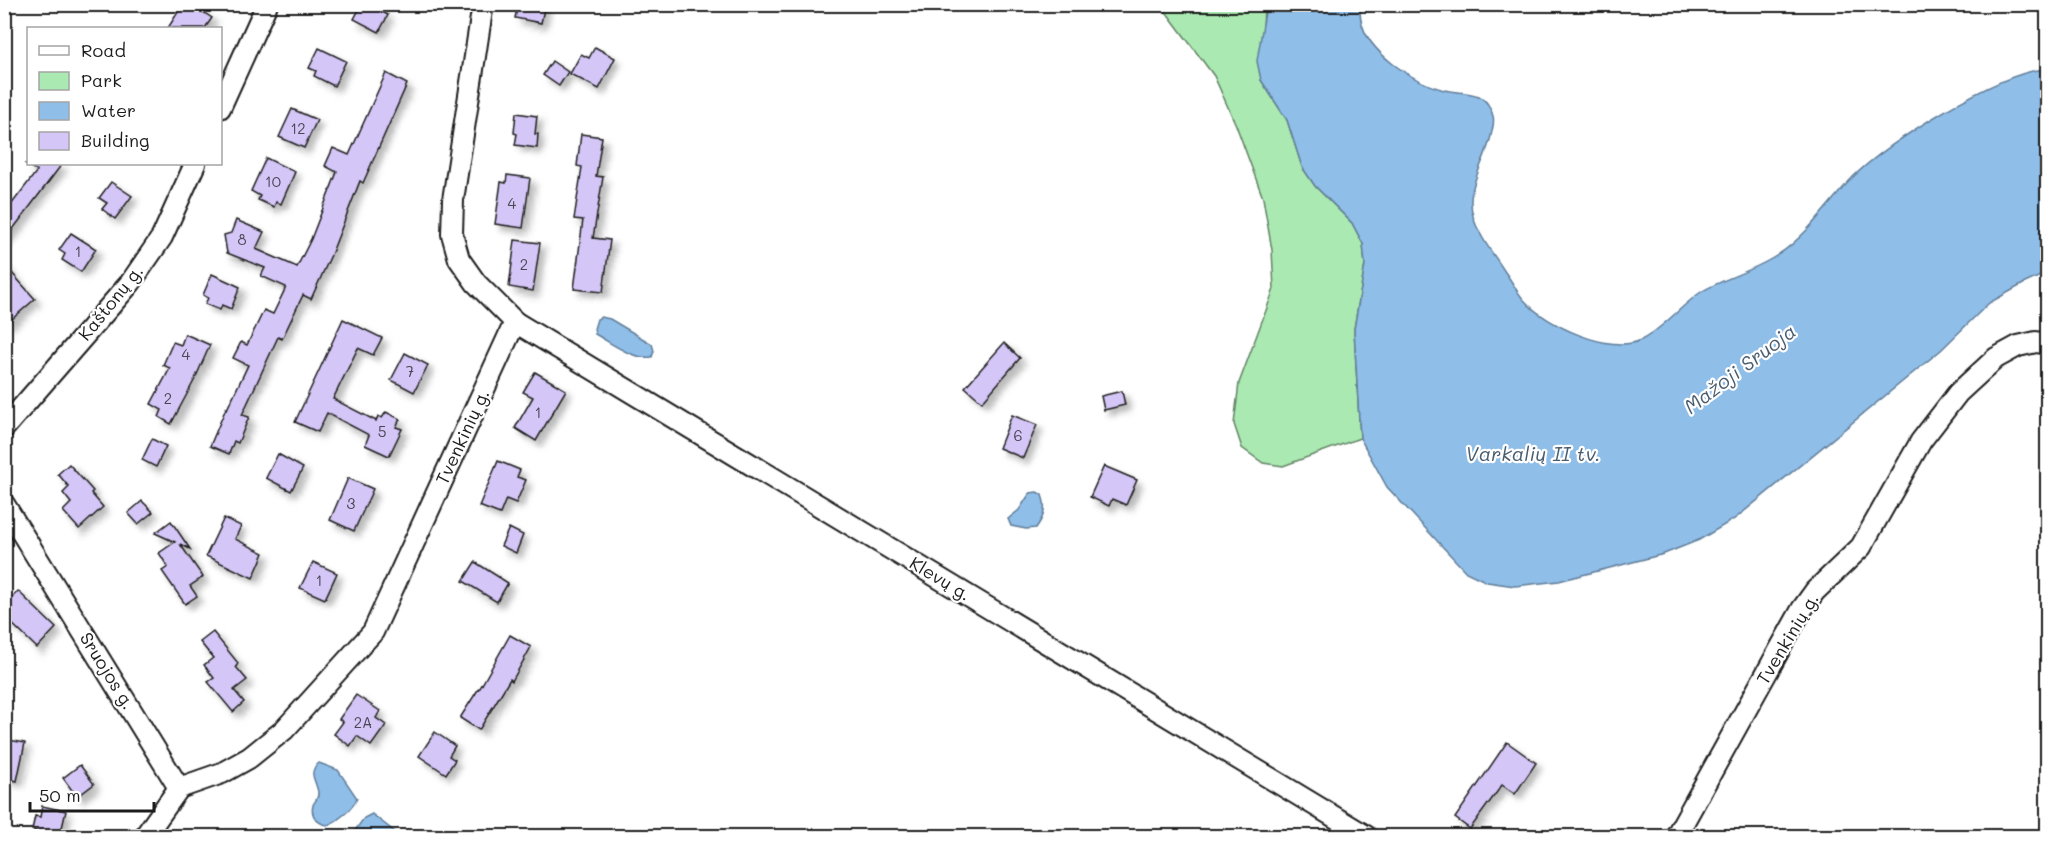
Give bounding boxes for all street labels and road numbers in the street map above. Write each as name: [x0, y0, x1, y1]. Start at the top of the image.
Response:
street label: Kaštonų g.: [72, 260, 148, 345]
street label: Tvenkinių g.: [430, 385, 495, 488]
street label: Klevų g.: [905, 550, 976, 606]
street label: Tvenkinių g.: [1750, 588, 1824, 689]
street label: Sruojos g.: [75, 627, 141, 714]

